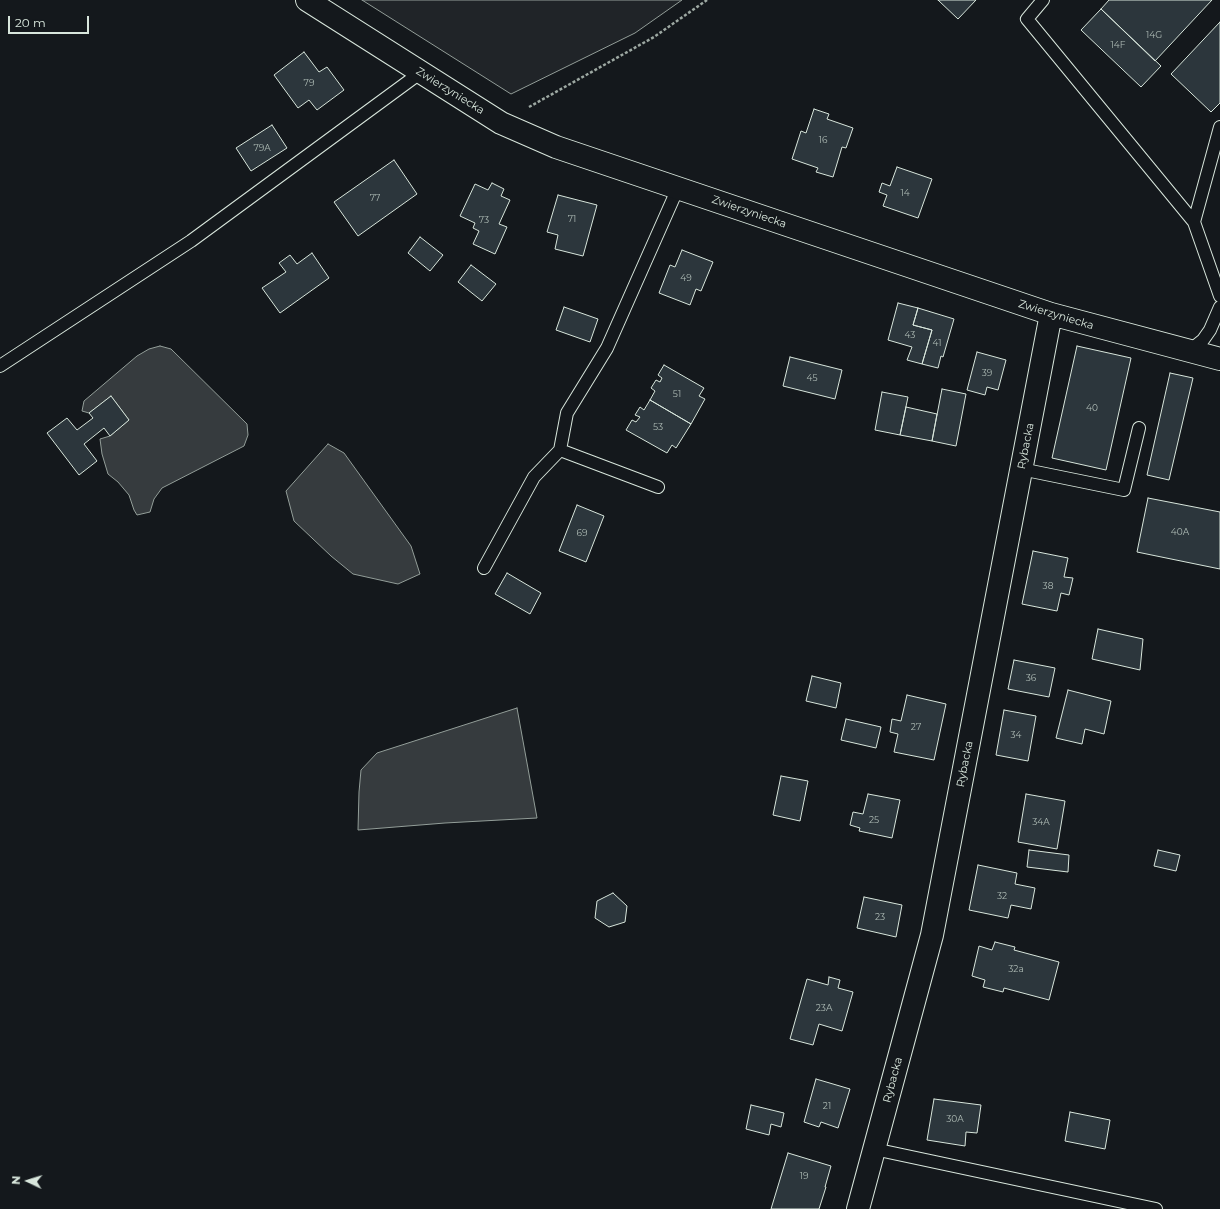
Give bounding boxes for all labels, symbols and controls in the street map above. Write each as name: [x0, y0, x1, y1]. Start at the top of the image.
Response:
scale bar: [10, 8, 91, 34]
text: 20 m: [15, 15, 46, 30]
house number: 14G: [1146, 30, 1162, 40]
house number: 14F: [1111, 40, 1125, 50]
street label: Zwierzyniecka: [413, 65, 487, 117]
house number: 79: [304, 78, 314, 88]
house number: 16: [819, 135, 827, 145]
house number: 79A: [253, 143, 271, 153]
house number: 14: [900, 188, 910, 198]
house number: 77: [370, 193, 380, 203]
street label: Zwierzyniecka: [710, 193, 788, 231]
house number: 71: [568, 214, 576, 224]
house number: 73: [479, 215, 489, 225]
house number: 49: [680, 273, 692, 283]
street label: Zwierzyniecka: [1017, 297, 1095, 333]
house number: 43: [905, 330, 915, 340]
house number: 41: [933, 338, 941, 348]
house number: 39: [982, 368, 992, 378]
house number: 45: [806, 373, 818, 383]
house number: 51: [673, 389, 681, 399]
house number: 40: [1086, 403, 1098, 413]
house number: 53: [653, 422, 663, 432]
street label: Rybacka: [1015, 422, 1037, 470]
house number: 40A: [1171, 527, 1189, 537]
house number: 69: [577, 528, 587, 538]
house number: 38: [1043, 581, 1053, 591]
house number: 36: [1026, 673, 1036, 683]
house number: 27: [911, 722, 921, 732]
house number: 34: [1010, 730, 1022, 740]
street label: Rybacka: [954, 740, 976, 788]
house number: 25: [869, 815, 879, 825]
house number: 34A: [1032, 817, 1050, 827]
house number: 32: [997, 891, 1007, 901]
house number: 23: [875, 912, 885, 922]
house number: 32a: [1008, 964, 1024, 974]
house number: 23A: [816, 1003, 832, 1013]
street label: Rybacka: [881, 1056, 905, 1104]
house number: 21: [823, 1101, 831, 1111]
house number: 30A: [946, 1114, 964, 1124]
north arrow: [8, 1161, 48, 1201]
house number: 19: [800, 1171, 808, 1181]
text: N: [9, 1175, 23, 1185]

